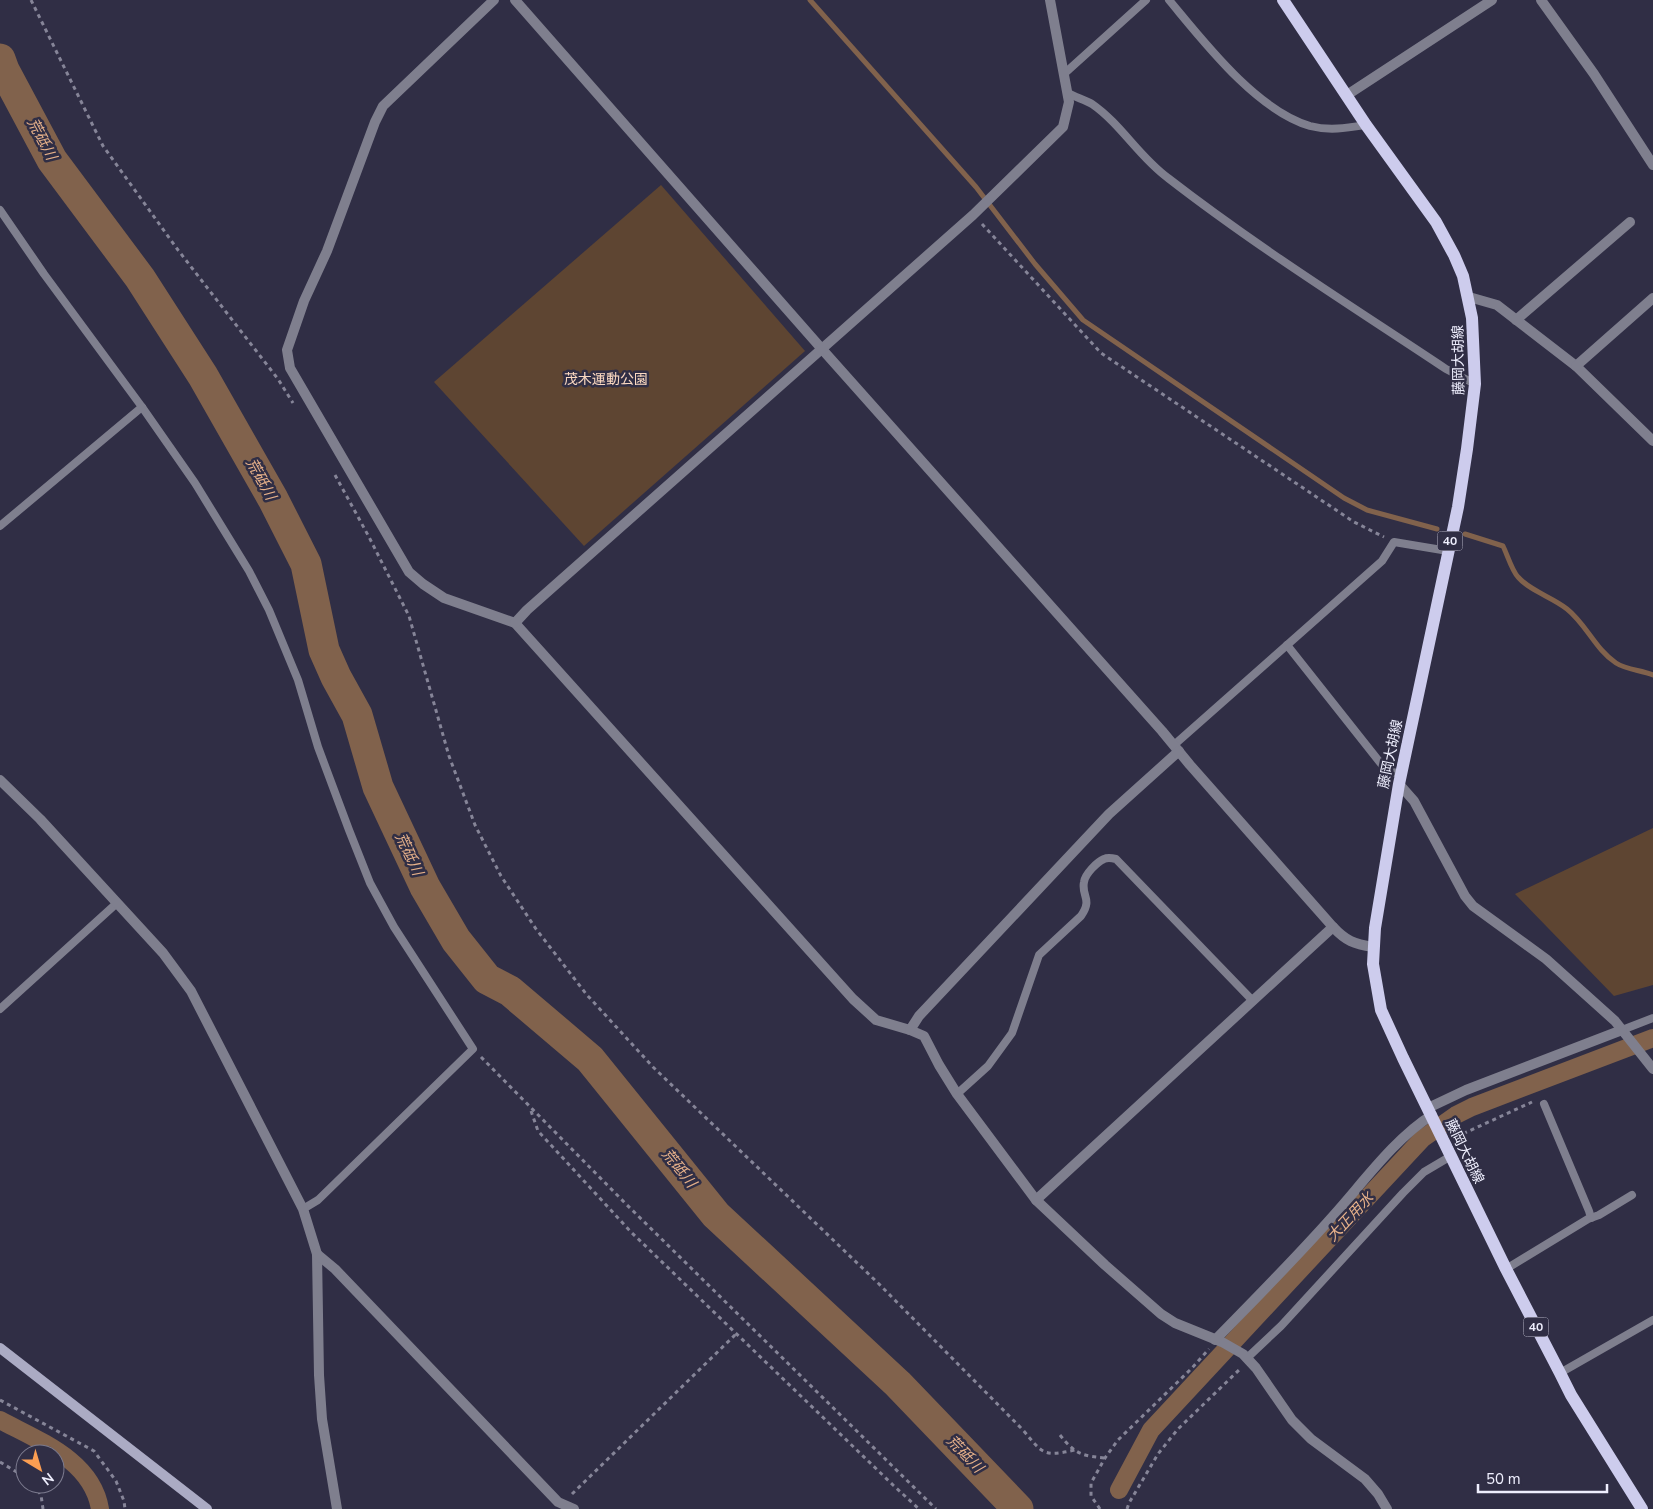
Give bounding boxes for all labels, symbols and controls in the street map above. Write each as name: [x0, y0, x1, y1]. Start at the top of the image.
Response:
water label: 荒砥川: [23, 114, 62, 165]
street label: 藤岡大胡線: [1448, 325, 1469, 395]
park label: 茂木運動公園: [564, 370, 648, 389]
water label: 荒砥川: [241, 454, 282, 505]
road number: 40: [1438, 532, 1462, 550]
street label: 藤岡大胡線: [1374, 718, 1407, 790]
water label: 荒砥川: [390, 829, 428, 880]
street label: 藤岡大胡線: [1441, 1116, 1488, 1187]
water label: 荒砥川: [657, 1144, 702, 1193]
water label: 大正用水: [1322, 1187, 1379, 1246]
road number: 40: [1524, 1318, 1548, 1336]
water label: 荒砥川: [942, 1431, 989, 1479]
north arrow: [15, 1444, 65, 1494]
scale bar: [1478, 1462, 1607, 1494]
text: N: [38, 1468, 58, 1490]
text: 50 m: [1486, 1469, 1521, 1489]

